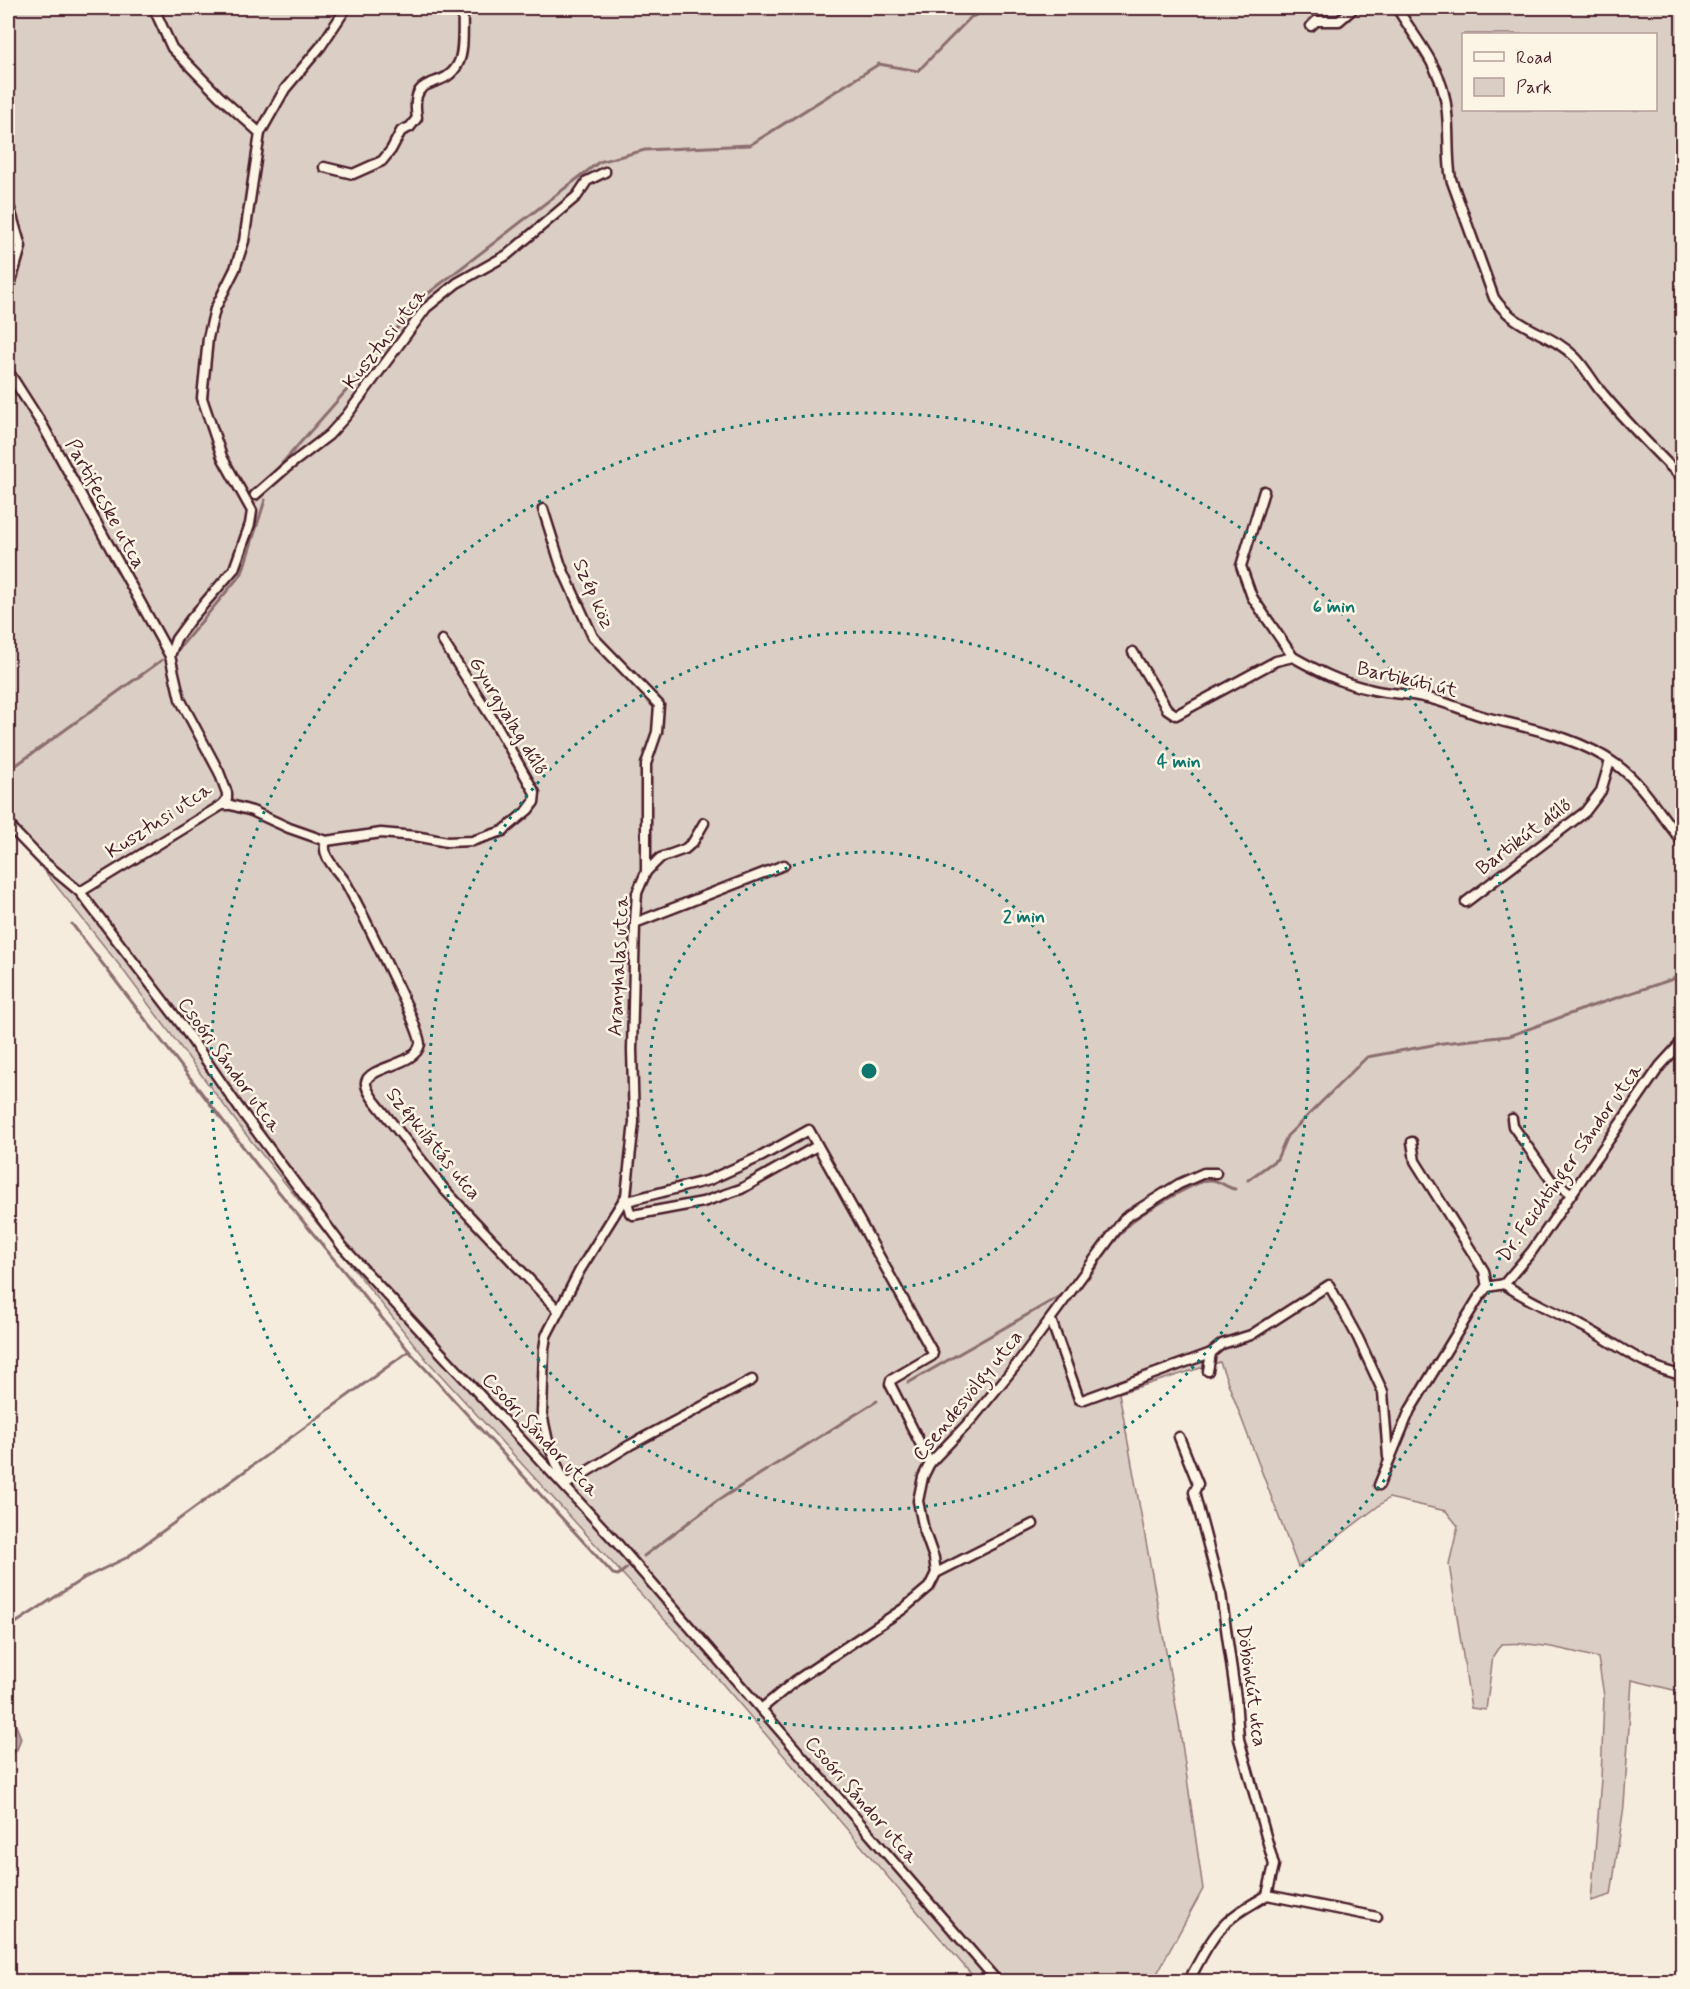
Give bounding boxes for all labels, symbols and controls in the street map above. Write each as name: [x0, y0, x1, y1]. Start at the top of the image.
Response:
legend: [1462, 33, 1657, 111]
text: Road: [1516, 46, 1552, 70]
text: Park: [1516, 76, 1552, 100]
street label: Kusztusi utca: [337, 282, 434, 395]
street label: Partifecske utca: [58, 434, 152, 574]
street label: Szép köz: [566, 555, 620, 633]
text: 6 min: [1313, 595, 1355, 619]
street label: Gyurgyalag dűlő: [462, 652, 554, 780]
street label: Bartikúti út: [1354, 655, 1460, 705]
text: 4 min: [1157, 750, 1201, 774]
street label: Kusztusi utca: [101, 776, 218, 865]
street label: Bartikút dűlő: [1471, 792, 1577, 882]
street label: Aranyhalas utca: [602, 894, 636, 1037]
text: 2 min: [1003, 905, 1045, 929]
street label: Csoóri Sándor utca: [171, 992, 288, 1139]
street label: Dr. Feichtinger Sándor utca: [1491, 1058, 1651, 1269]
centre of rings: [859, 1061, 879, 1081]
street label: Szépkilátás utca: [379, 1082, 487, 1206]
street label: Csendesvölgy utca: [907, 1325, 1031, 1468]
street label: Csoóri Sándor utca: [475, 1367, 605, 1504]
street label: Döbönkút utca: [1229, 1624, 1273, 1748]
street label: Csoóri Sándor utca: [798, 1730, 925, 1870]

